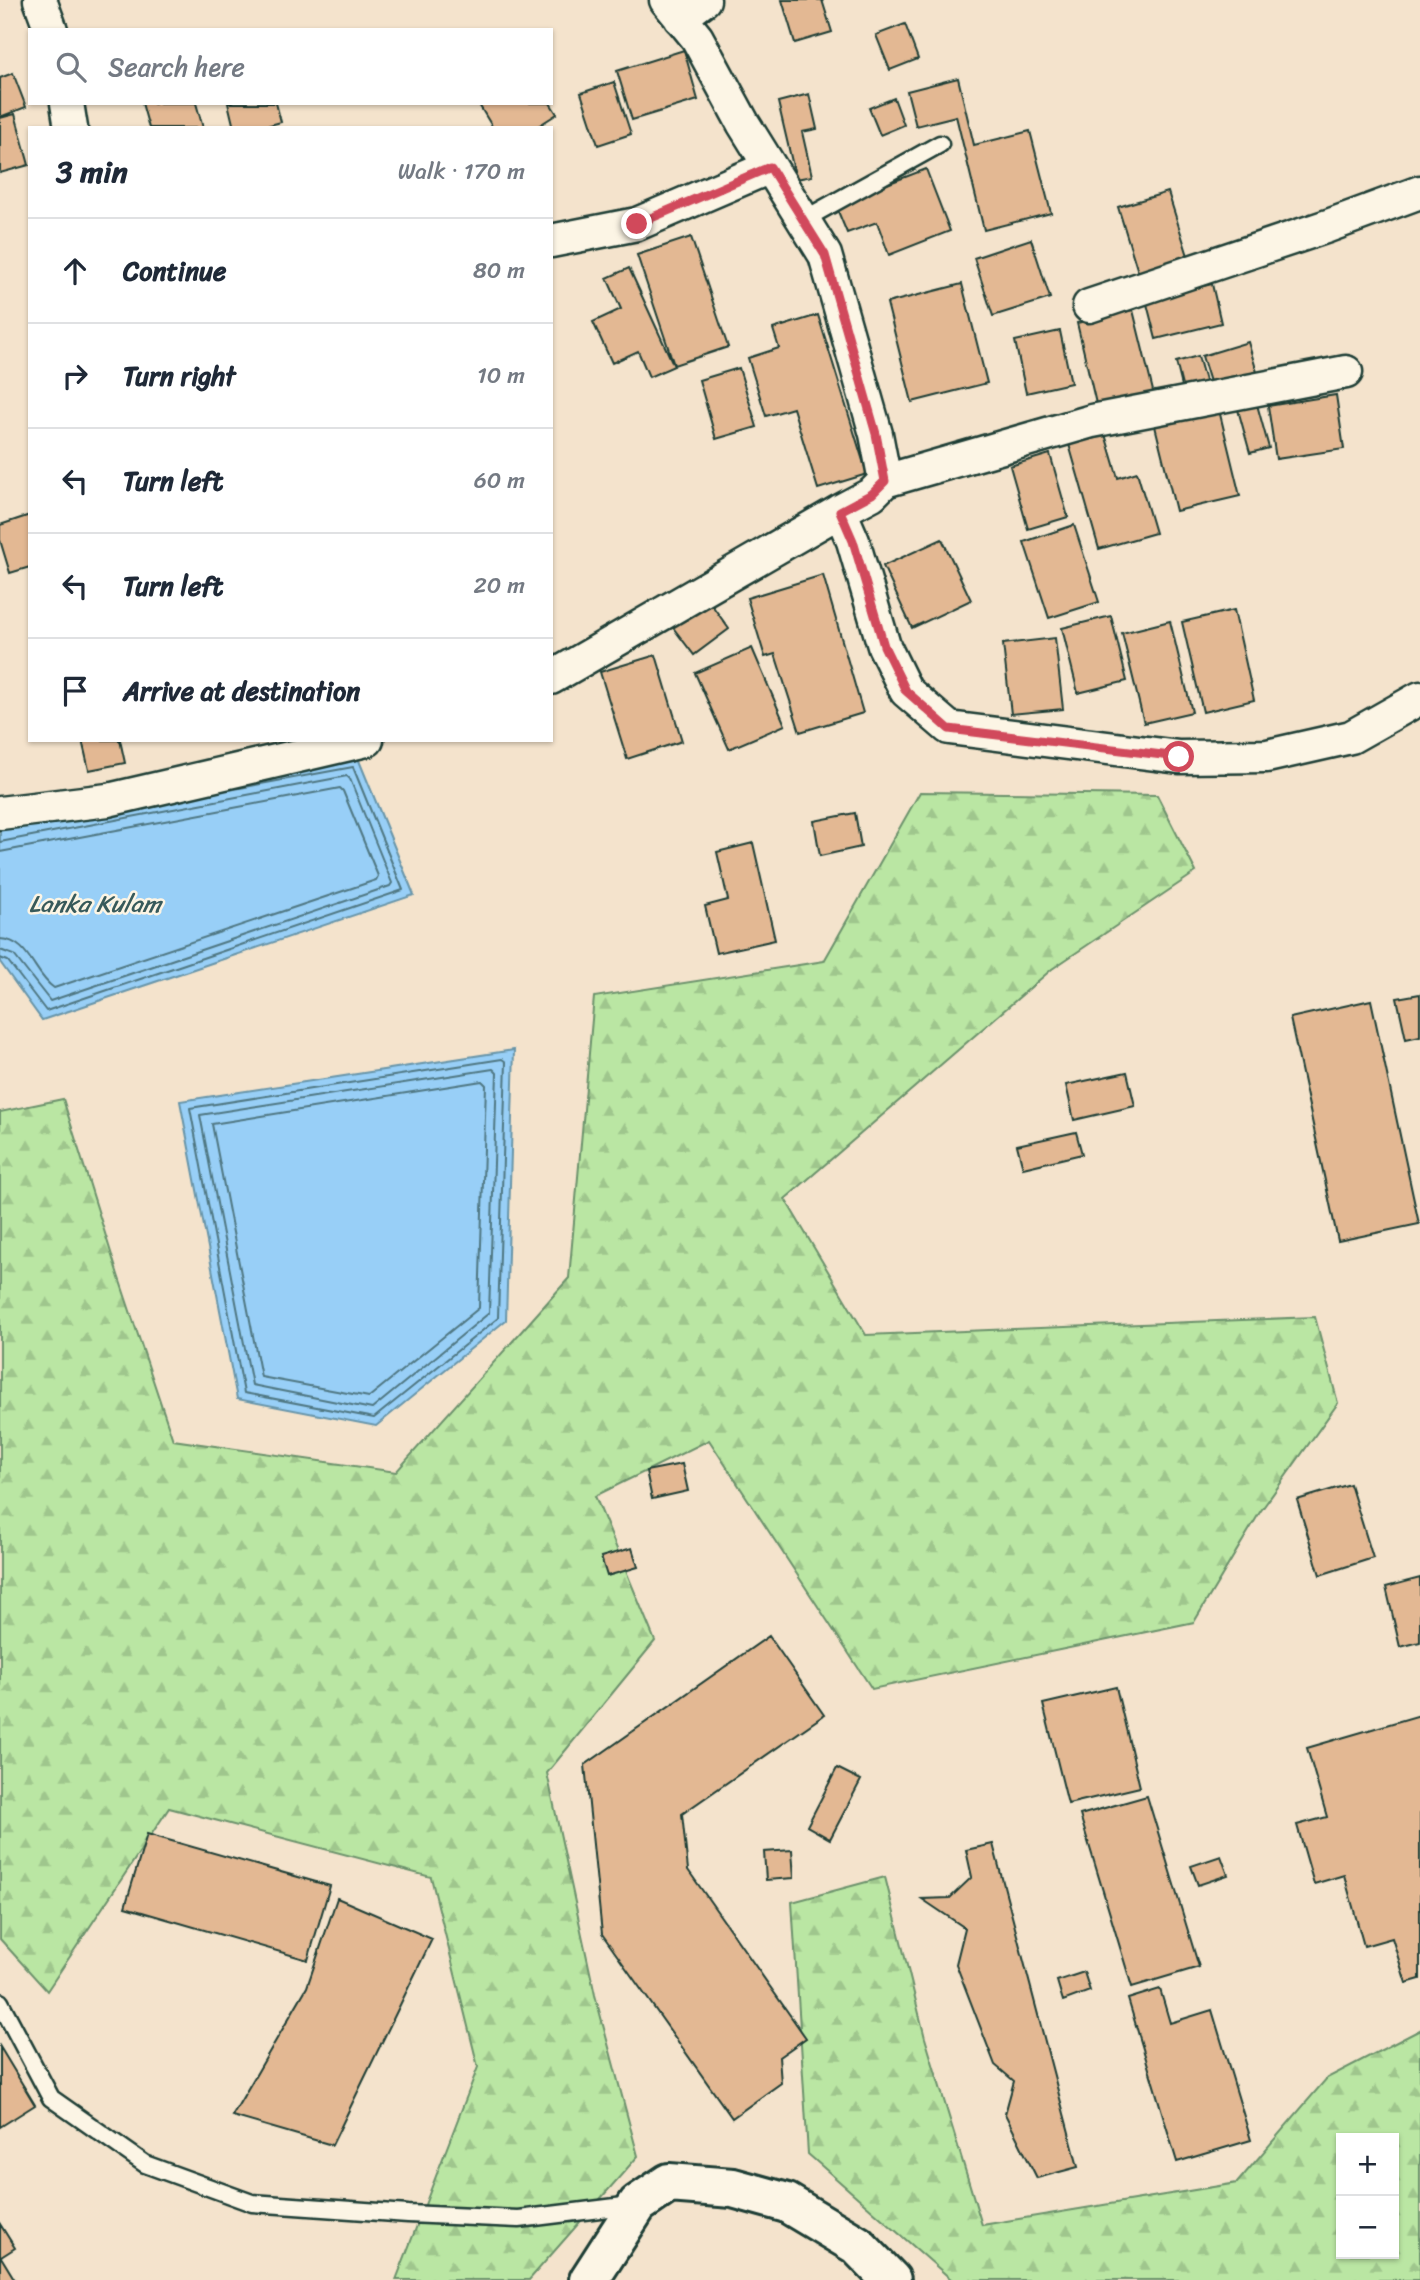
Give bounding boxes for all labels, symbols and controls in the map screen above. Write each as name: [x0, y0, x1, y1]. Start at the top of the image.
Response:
search box: [28, 28, 553, 105]
text: Search here: [108, 44, 245, 90]
icon: search: [52, 48, 90, 86]
text: 3 min: [56, 145, 128, 199]
text: Walk · 170 m: [398, 151, 525, 192]
route end: [621, 208, 652, 239]
text: Continue: [123, 248, 226, 294]
text: 80 m: [473, 250, 525, 291]
icon: ahead: [56, 252, 94, 290]
text: Turn right: [123, 353, 236, 399]
text: 10 m: [477, 355, 525, 396]
icon: right: [56, 357, 94, 395]
text: Turn left: [123, 458, 223, 504]
text: 60 m: [474, 460, 525, 501]
icon: left: [56, 462, 94, 500]
text: Turn left: [123, 563, 223, 609]
text: 20 m: [474, 565, 525, 606]
icon: left: [56, 567, 94, 605]
text: Arrive at destination: [123, 668, 360, 714]
icon: arrive: [56, 672, 94, 710]
route start: [1163, 741, 1194, 772]
water label: Lanka Kulam: [29, 883, 164, 925]
map controls: [1336, 2133, 1399, 2259]
button: +: [1336, 2133, 1399, 2196]
button: −: [1336, 2196, 1399, 2259]

